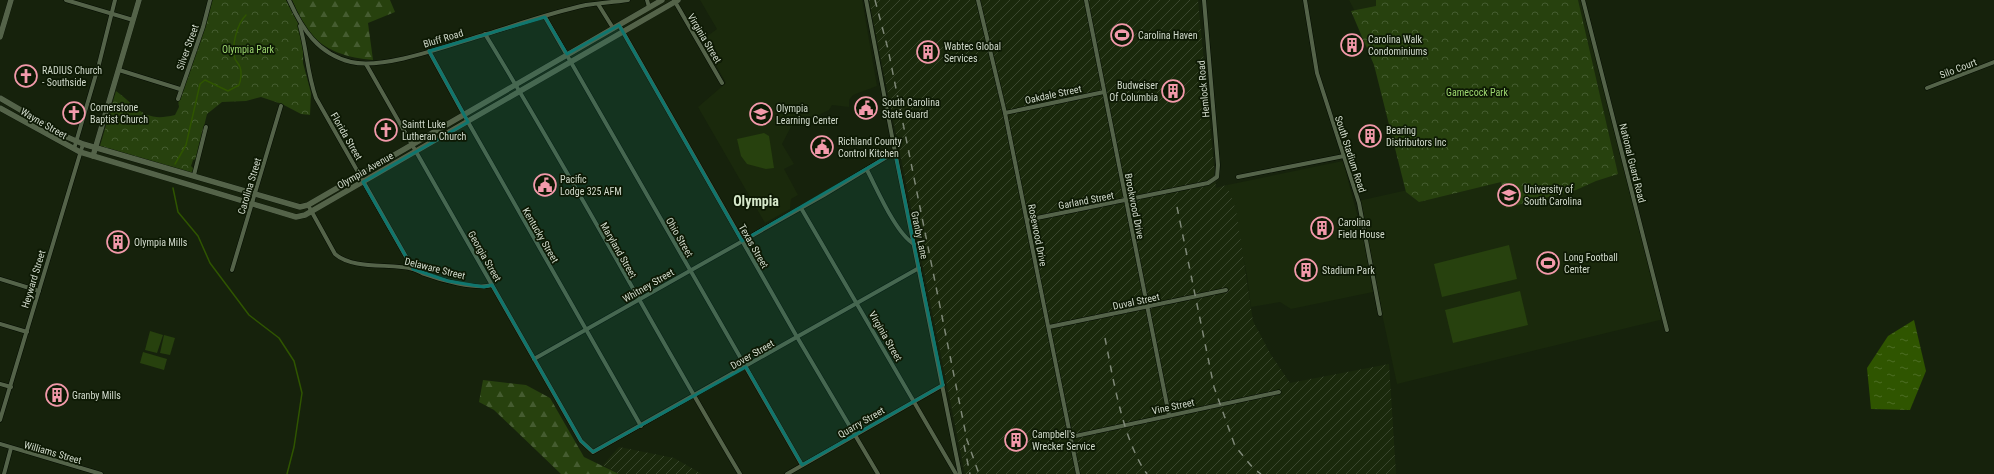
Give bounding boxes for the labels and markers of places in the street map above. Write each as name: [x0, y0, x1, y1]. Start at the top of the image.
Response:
sports icon: Carolina Haven: [1109, 22, 1135, 48]
place label: Carolina Haven: [1138, 30, 1198, 41]
building icon: Carolina Walk Condominiums: [1339, 32, 1365, 58]
place label: Carolina Walk Condominiums: [1368, 34, 1428, 57]
building icon: Wabtec Global Services: [915, 39, 941, 65]
place label: Wabtec Global Services: [944, 41, 1001, 64]
church icon: RADIUS Church - Southside: [13, 63, 39, 89]
place label: RADIUS Church - Southside: [42, 65, 102, 88]
building icon: Budweiser Of Columbia: [1160, 78, 1186, 104]
place label: Budweiser Of Columbia: [1109, 80, 1158, 103]
public building icon: South Carolina State Guard: [853, 95, 879, 121]
place label: South Carolina State Guard: [882, 97, 940, 120]
church icon: Cornerstone Baptist Church: [61, 100, 87, 126]
school or university icon: Olympia Learning Center: [748, 101, 774, 127]
place label: Cornerstone Baptist Church: [90, 102, 148, 125]
place label: Olympia Learning Center: [776, 103, 838, 126]
church icon: Saintt Luke Lutheran Church: [373, 117, 399, 143]
place label: Saintt Luke Lutheran Church: [402, 119, 467, 142]
building icon: Bearing Distributors Inc: [1357, 123, 1383, 149]
place label: Bearing Distributors Inc: [1386, 125, 1447, 148]
public building icon: Richland County Control Kitchen: [809, 134, 835, 160]
place label: Richland County Control Kitchen: [838, 136, 902, 159]
public building icon: Pacific Lodge 325 AFM: [532, 172, 558, 198]
place label: Pacific Lodge 325 AFM: [560, 174, 622, 197]
school or university icon: University of South Carolina: [1496, 182, 1522, 208]
place label: University of South Carolina: [1524, 184, 1582, 207]
building icon: Carolina Field House: [1309, 215, 1335, 241]
place label: Carolina Field House: [1338, 217, 1385, 240]
building icon: Olympia Mills: [105, 229, 131, 255]
place label: Olympia Mills: [134, 237, 188, 248]
sports icon: Long Football Center: [1535, 250, 1561, 276]
place label: Long Football Center: [1564, 252, 1618, 275]
building icon: Stadium Park: [1293, 257, 1319, 283]
place label: Stadium Park: [1322, 265, 1375, 276]
building icon: Granby Mills: [44, 382, 70, 408]
place label: Granby Mills: [72, 390, 121, 401]
building icon: Campbell's Wrecker Service: [1003, 427, 1029, 453]
place label: Campbell's Wrecker Service: [1032, 429, 1095, 452]

